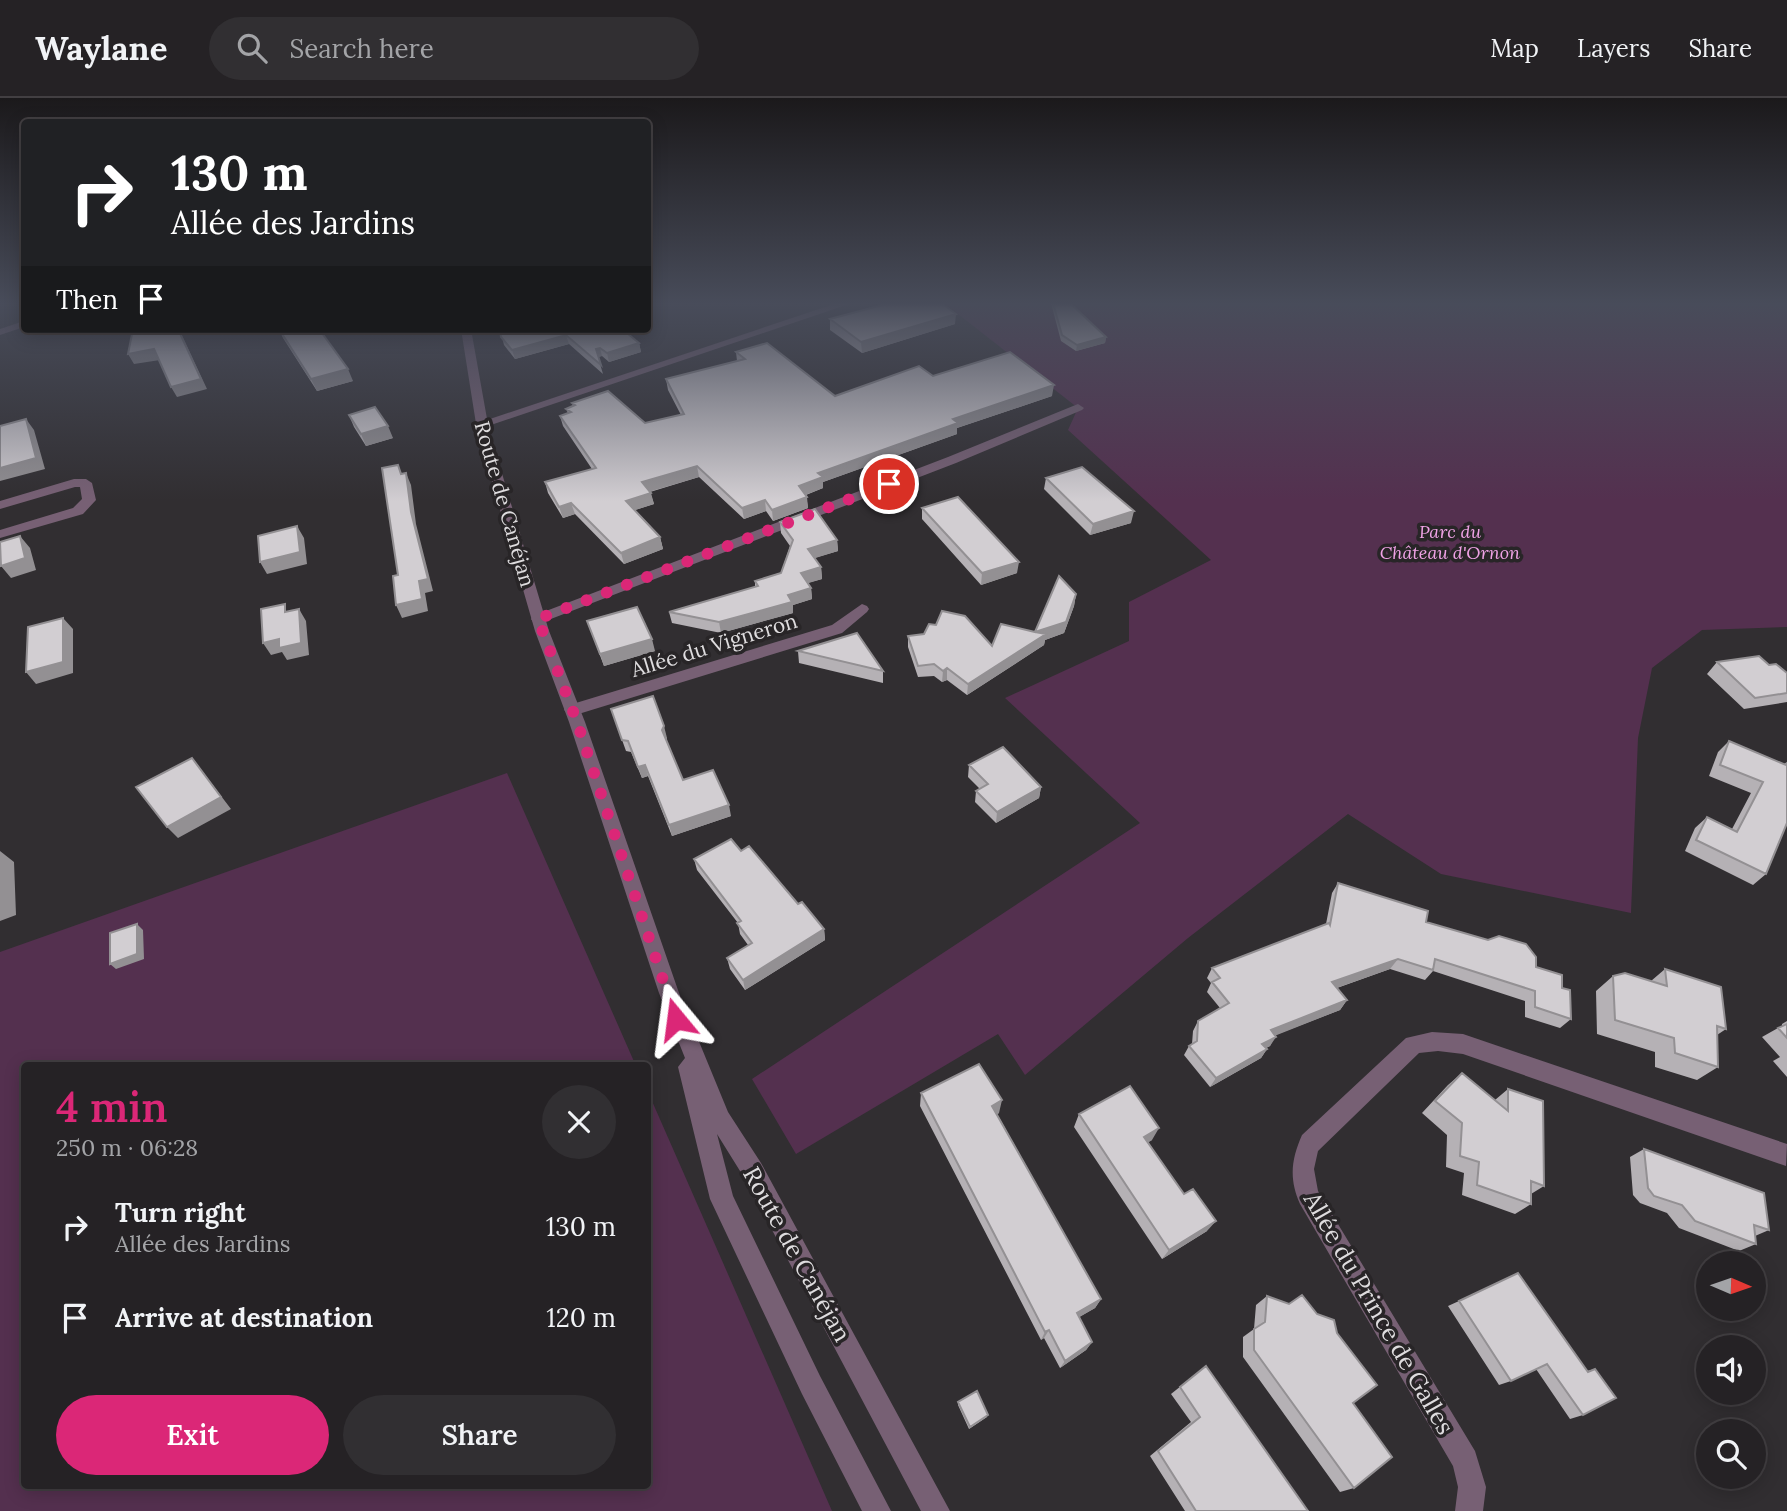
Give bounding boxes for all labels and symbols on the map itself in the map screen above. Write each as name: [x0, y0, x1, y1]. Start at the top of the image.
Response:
street label: Route de Canéjan: [468, 418, 542, 590]
pin: [859, 454, 919, 514]
park label: Parc du Château d'Ornon: [1380, 520, 1520, 564]
street label: Allée du Vigneron: [627, 607, 801, 683]
position arrow: [639, 982, 713, 1056]
street label: Route de Canéjan: [736, 1161, 858, 1347]
street label: Allée du Prince de Galles: [1296, 1185, 1461, 1440]
north arrow: [1696, 1251, 1766, 1321]

